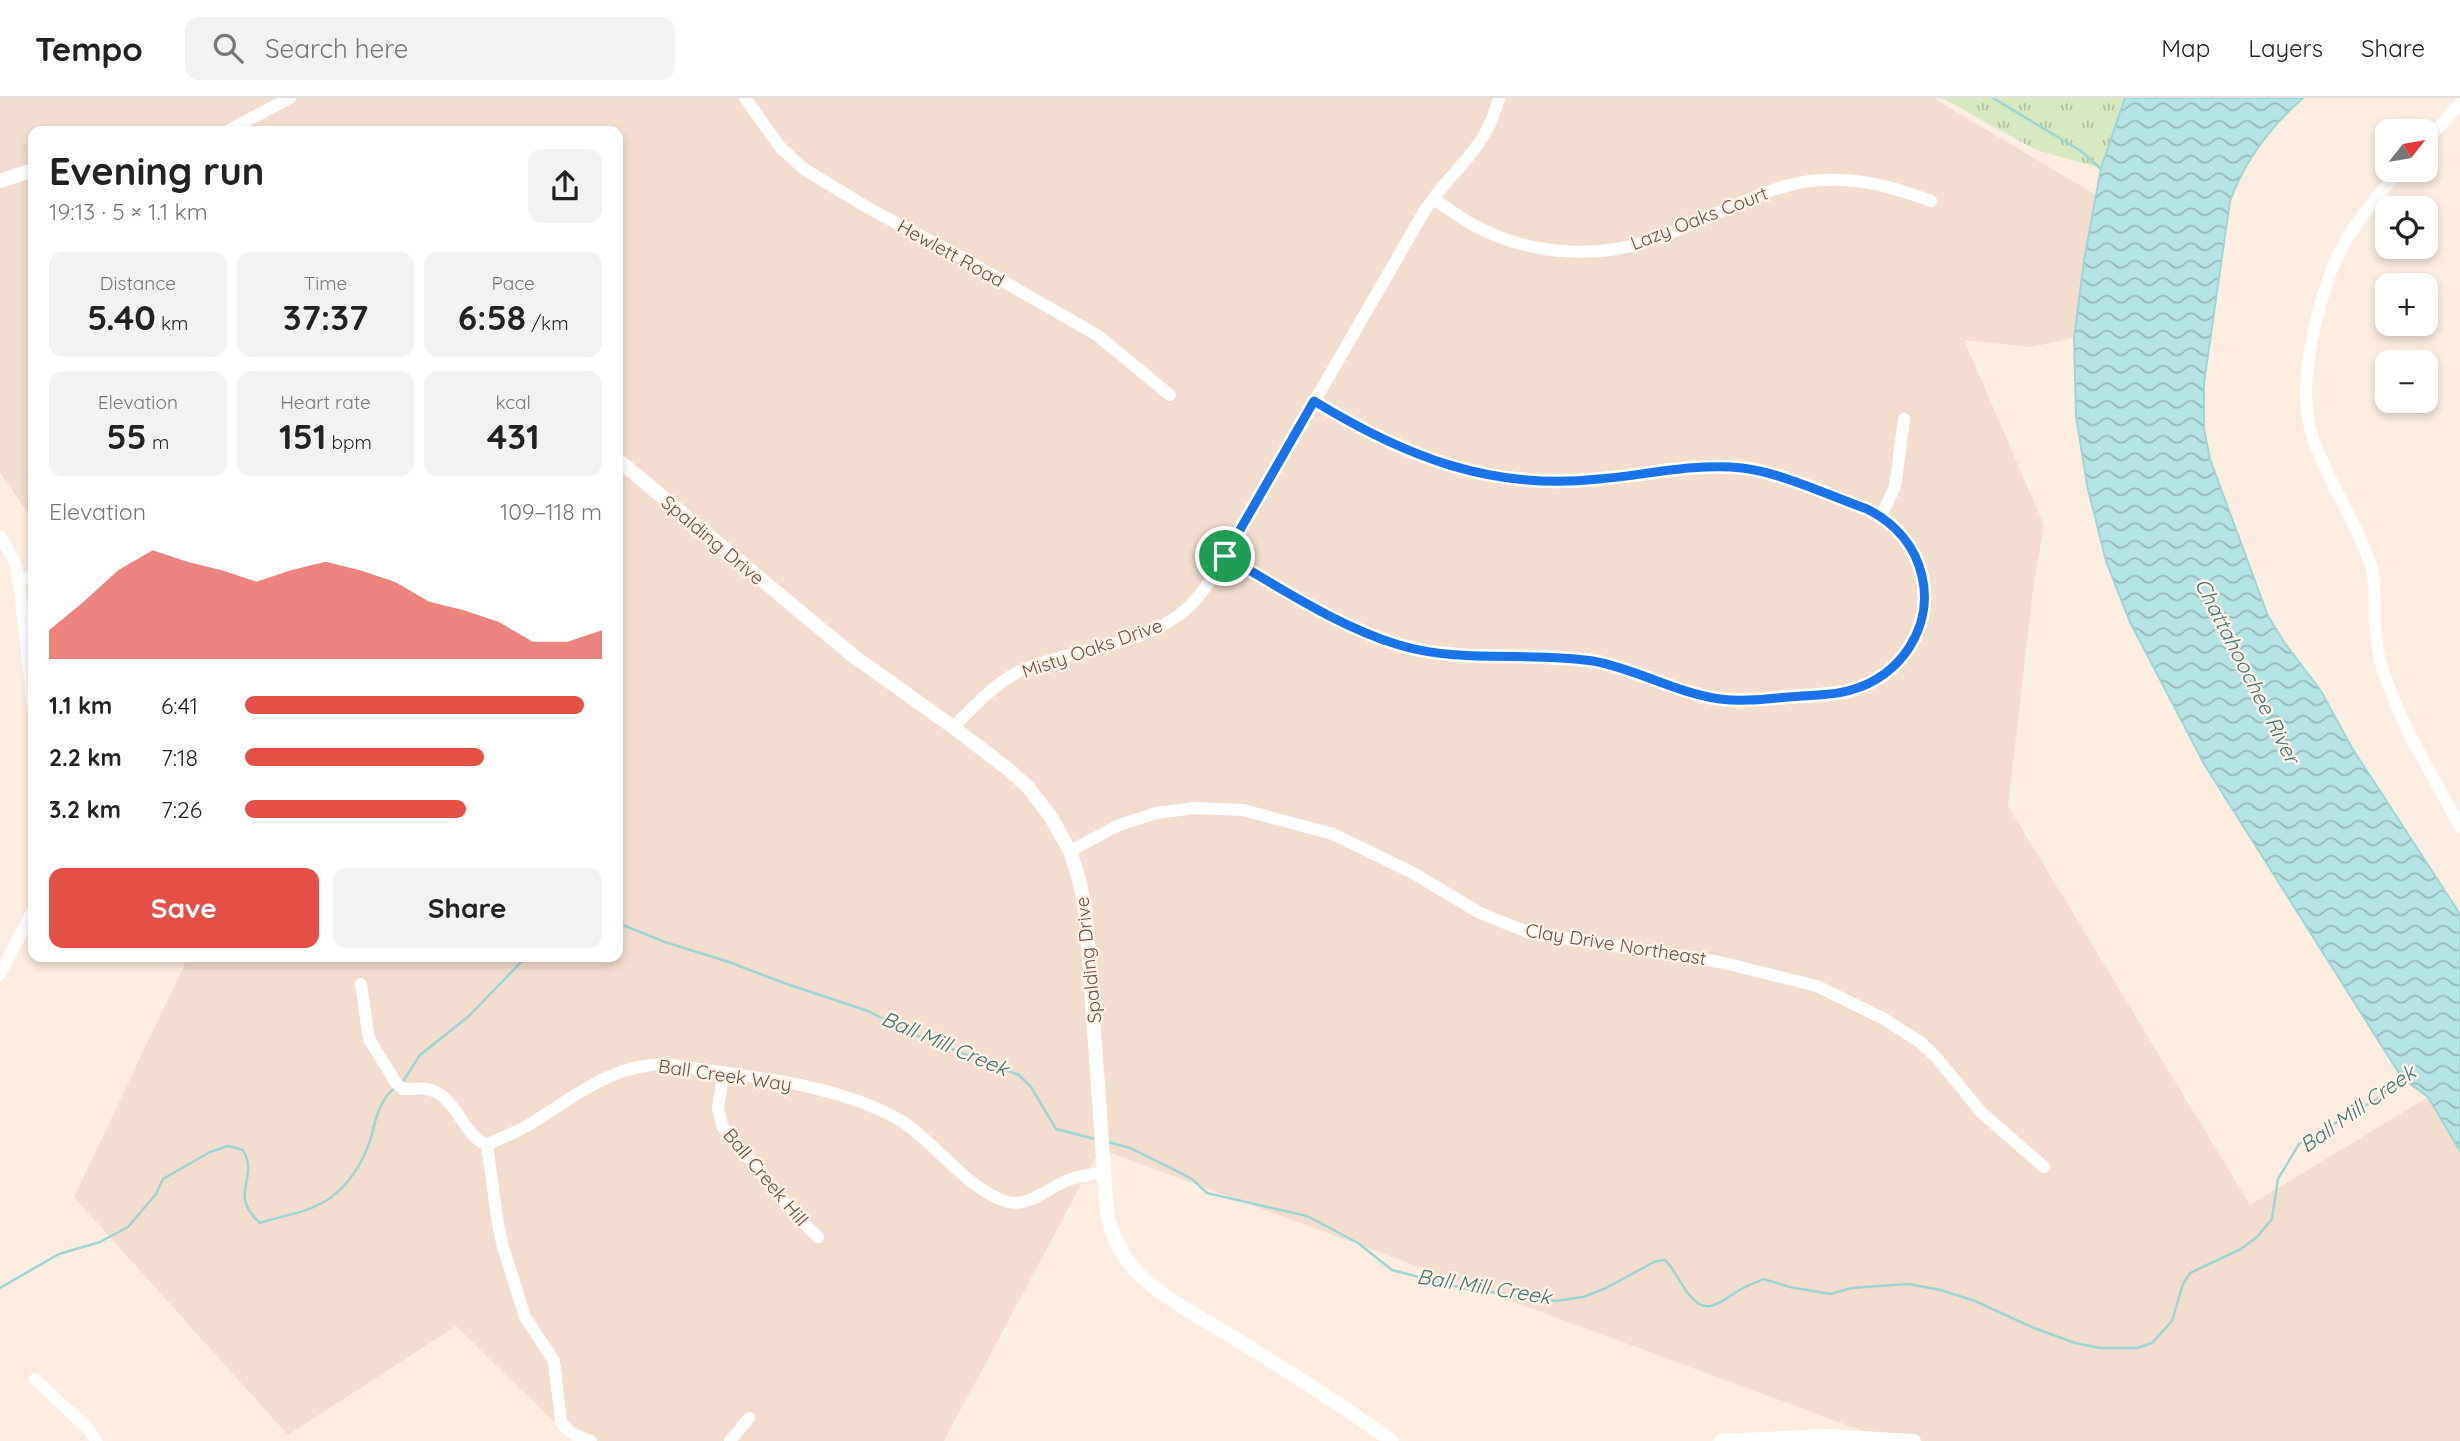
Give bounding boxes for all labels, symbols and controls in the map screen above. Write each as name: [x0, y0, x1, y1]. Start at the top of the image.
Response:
search box: [185, 17, 675, 80]
text: Tempo: [35, 28, 143, 69]
icon: search: [209, 29, 247, 67]
text: Search here: [265, 32, 408, 65]
text: Map: [2161, 33, 2210, 63]
text: Layers: [2248, 33, 2323, 63]
text: Share: [2361, 33, 2425, 63]
north arrow: [2375, 119, 2438, 182]
map controls: [2375, 119, 2438, 413]
text: Evening run: [49, 147, 264, 195]
button: share: [528, 149, 602, 223]
street label: Lazy Oaks Court: [1627, 181, 1771, 255]
button: locate: [2375, 196, 2438, 259]
text: 19:13 · 5 × 1.1 km: [49, 197, 208, 226]
street label: Hewlett Road: [893, 214, 1009, 292]
text: Distance: [100, 271, 176, 295]
text: Time: [304, 271, 347, 295]
text: Pace: [492, 271, 535, 295]
button: +: [2375, 273, 2438, 336]
text: 5.40: [87, 295, 156, 339]
text: 37:37: [283, 295, 368, 339]
text: 6:58: [458, 295, 526, 339]
text: km: [156, 311, 188, 335]
text: /km: [526, 311, 569, 335]
button: −: [2375, 350, 2438, 413]
text: Elevation: [98, 390, 178, 414]
text: Heart rate: [280, 390, 371, 414]
text: kcal: [495, 390, 531, 414]
text: 55: [106, 414, 147, 458]
text: 151: [279, 414, 326, 458]
text: 431: [487, 414, 540, 458]
text: m: [147, 430, 169, 454]
text: bpm: [326, 430, 372, 454]
street label: Spalding Drive: [657, 490, 769, 590]
text: Elevation: [49, 497, 146, 526]
text: 109–118 m: [500, 497, 602, 526]
pin: [1195, 526, 1255, 586]
icon: arrive: [1206, 537, 1244, 575]
water label: Chattahoochee River: [2190, 574, 2307, 770]
street label: Misty Oaks Drive: [1019, 613, 1165, 683]
text: 1.1 km: [49, 691, 112, 720]
text: 6:41: [161, 691, 198, 720]
text: 2.2 km: [49, 743, 122, 772]
text: 7:18: [161, 743, 198, 772]
text: 3.2 km: [49, 795, 121, 824]
text: 7:26: [161, 795, 202, 824]
button: Save: [49, 868, 319, 948]
button: Share: [333, 868, 602, 948]
street label: Spalding Drive: [1069, 895, 1107, 1025]
street label: Clay Drive Northeast: [1524, 918, 1708, 970]
water label: Ball Mill Creek: [878, 1005, 1014, 1082]
street label: Ball Creek Way: [657, 1054, 793, 1096]
water label: Ball Mill Creek: [2295, 1058, 2422, 1158]
street label: Ball Creek Hill: [718, 1123, 814, 1231]
water label: Ball Mill Creek: [1415, 1263, 1555, 1310]

